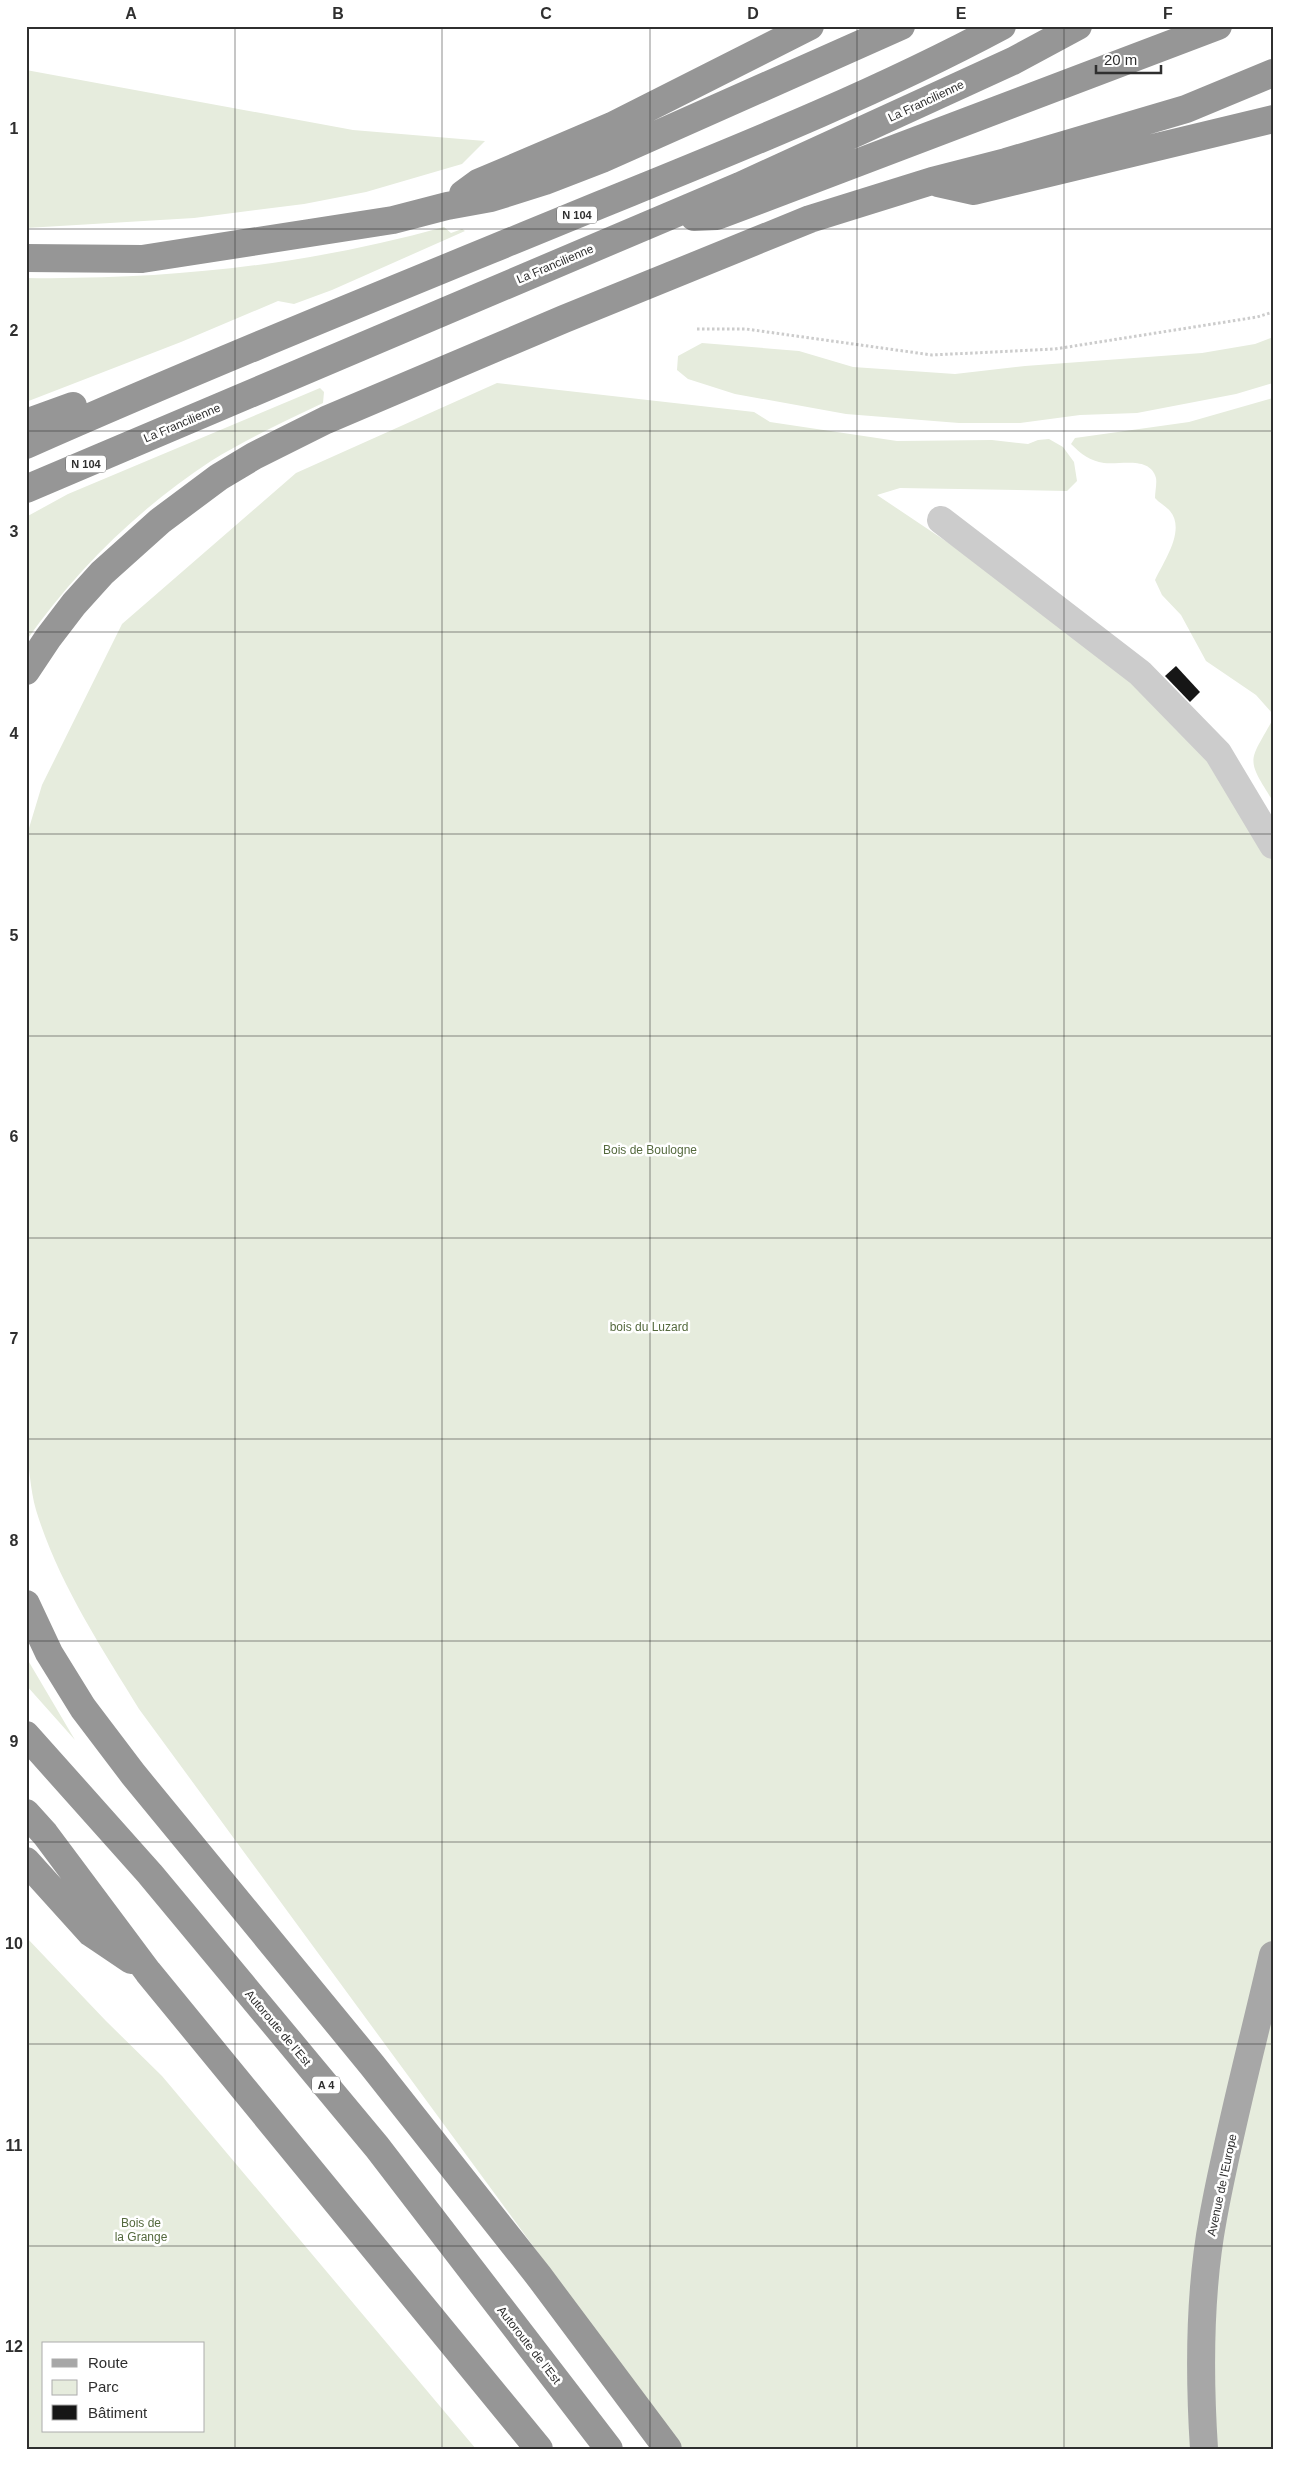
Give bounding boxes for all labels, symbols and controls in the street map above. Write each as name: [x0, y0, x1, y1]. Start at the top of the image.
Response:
text: A: [125, 5, 137, 22]
text: B: [332, 5, 344, 22]
text: C: [540, 5, 552, 22]
text: D: [747, 5, 759, 22]
text: E: [956, 5, 967, 22]
text: F: [1163, 5, 1173, 22]
scale bar: [1096, 42, 1162, 74]
text: 20 m: [1104, 51, 1137, 68]
street label: La Francilienne: [886, 77, 966, 125]
text: 1: [10, 120, 19, 137]
road number: N 104: [557, 206, 597, 224]
street label: La Francilienne: [514, 241, 596, 286]
text: 2: [10, 322, 19, 339]
street label: La Francilienne: [141, 400, 223, 445]
road number: N 104: [66, 456, 106, 472]
text: 3: [10, 523, 19, 540]
text: 4: [10, 725, 19, 742]
text: 5: [10, 927, 19, 944]
text: 6: [10, 1128, 19, 1145]
park label: Bois de Boulogne: [603, 1143, 697, 1157]
park label: bois du Luzard: [610, 1320, 688, 1334]
text: 7: [10, 1330, 19, 1347]
text: 8: [10, 1532, 19, 1549]
text: 9: [10, 1733, 19, 1750]
text: 10: [5, 1935, 23, 1952]
street label: Autoroute de l’Est: [242, 1987, 314, 2069]
road number: A 4: [312, 2076, 340, 2094]
street label: Avenue de l'Europe: [1204, 2132, 1240, 2237]
text: 11: [6, 2137, 23, 2154]
park label: Bois de la Grange: [115, 2216, 168, 2244]
street label: Autoroute de l’Est: [494, 2303, 564, 2387]
text: 12: [5, 2338, 23, 2355]
legend: [42, 2342, 205, 2432]
text: Route: [88, 2354, 128, 2371]
text: Parc: [88, 2378, 119, 2395]
text: Bâtiment: [88, 2404, 148, 2421]

